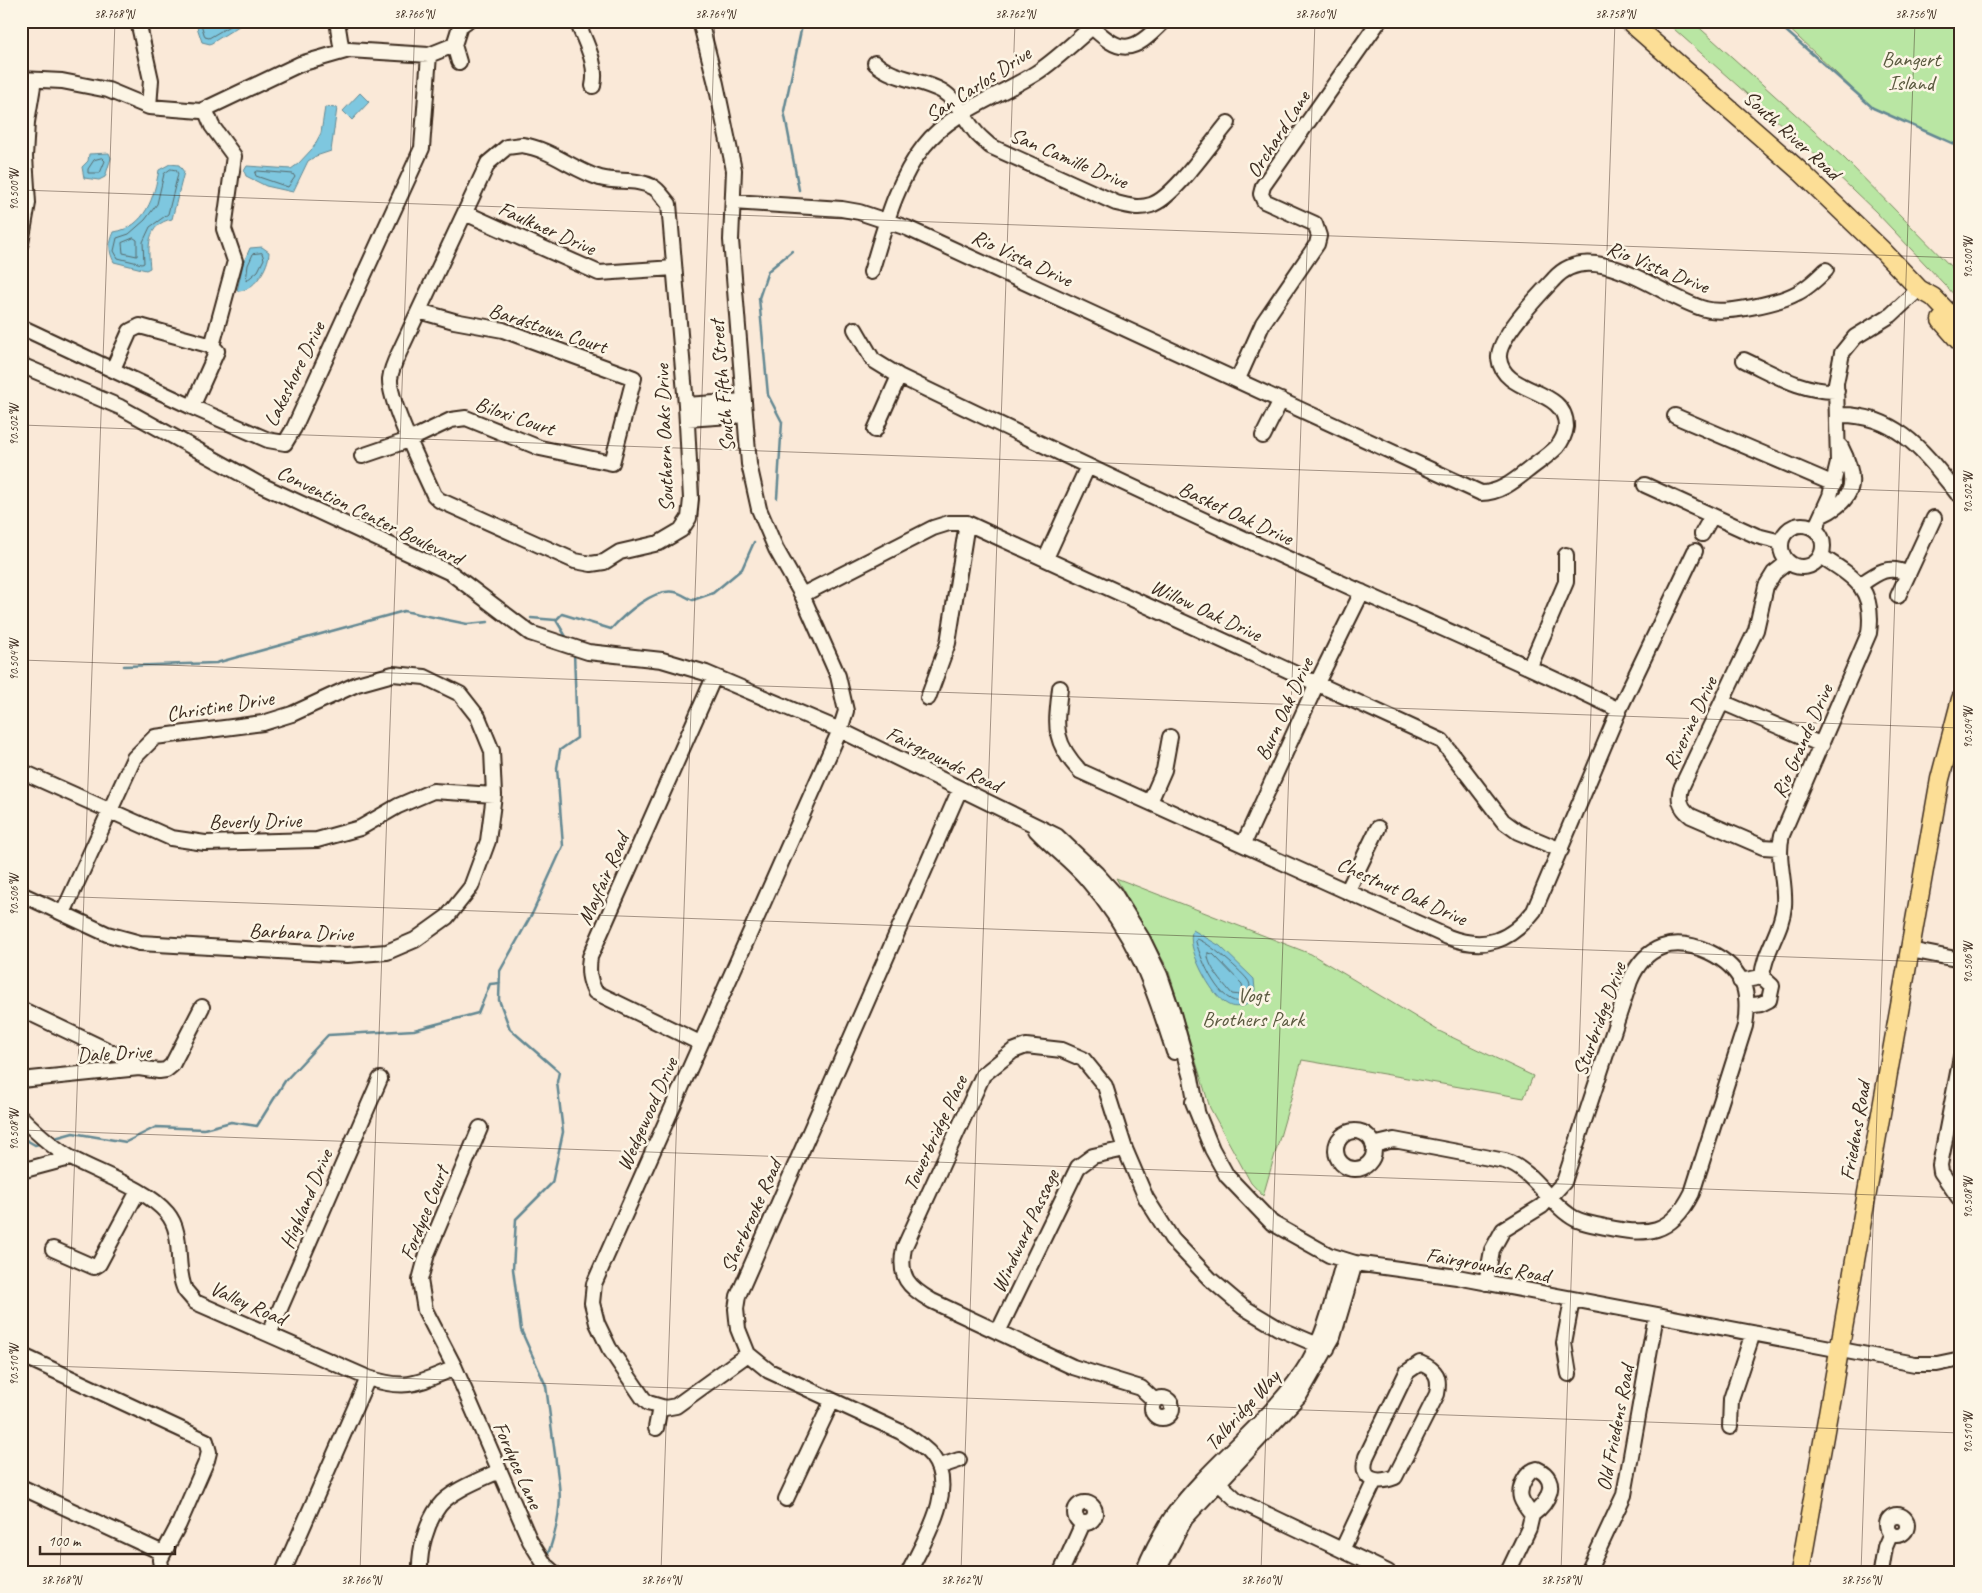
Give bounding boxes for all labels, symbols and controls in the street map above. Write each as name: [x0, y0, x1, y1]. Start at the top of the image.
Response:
text: 38.768°N: [94, 6, 136, 22]
text: 38.766°N: [394, 6, 436, 22]
text: 38.764°N: [695, 6, 737, 22]
text: 38.762°N: [995, 6, 1037, 22]
text: 38.760°N: [1295, 6, 1337, 22]
text: 38.758°N: [1595, 6, 1637, 22]
text: 38.756°N: [1895, 6, 1937, 22]
street label: San Carlos Drive: [920, 40, 1037, 128]
park label: Bangert Island: [1882, 46, 1942, 96]
street label: South River Road: [1738, 84, 1849, 188]
street label: Orchard Lane: [1240, 85, 1316, 182]
street label: San Camille Drive: [1006, 122, 1133, 195]
text: 90.500°W: [6, 167, 22, 211]
street label: Faulkner Drive: [494, 195, 601, 261]
street label: Rio Vista Drive: [968, 223, 1077, 293]
street label: Rio Vista Drive: [1603, 235, 1714, 300]
text: 90.500°W: [1960, 235, 1976, 279]
street label: Bardstown Court: [486, 297, 612, 360]
street label: Lakeshore Drive: [257, 316, 331, 431]
street label: South Fifth Street: [703, 316, 741, 453]
street label: Southern Oaks Drive: [648, 363, 680, 512]
street label: Biloxi Court: [472, 390, 560, 442]
text: 90.502°W: [6, 402, 22, 446]
street label: Convention Center Boulevard: [273, 459, 470, 573]
text: 90.502°W: [1960, 470, 1976, 514]
street label: Basket Oak Drive: [1175, 475, 1298, 551]
street label: Willow Oak Drive: [1146, 573, 1267, 647]
text: 90.504°W: [6, 637, 22, 681]
street label: Burn Oak Drive: [1249, 652, 1320, 764]
street label: Riverine Drive: [1657, 671, 1723, 774]
street label: Rio Grande Drive: [1765, 679, 1839, 802]
street label: Christine Drive: [165, 685, 277, 727]
text: 90.504°W: [1960, 705, 1976, 749]
street label: Fairgrounds Road: [882, 720, 1009, 800]
street label: Beverly Drive: [209, 807, 303, 835]
street label: Mayfair Road: [571, 826, 636, 929]
street label: Chestnut Oak Drive: [1333, 851, 1472, 932]
text: 90.506°W: [6, 872, 22, 916]
street label: Barbara Drive: [248, 917, 355, 947]
text: 90.506°W: [1960, 940, 1976, 984]
street label: Sturbridge Drive: [1566, 958, 1632, 1079]
park label: Vogt Brothers Park: [1202, 982, 1306, 1032]
street label: Dale Drive: [76, 1038, 154, 1068]
street label: Wedgewood Drive: [610, 1052, 684, 1175]
street label: Towerbridge Place: [897, 1070, 974, 1195]
street label: Friedens Road: [1834, 1076, 1877, 1182]
text: 90.508°W: [6, 1107, 22, 1151]
street label: Highland Drive: [273, 1144, 339, 1252]
street label: Sherbrooke Road: [714, 1153, 789, 1277]
street label: Fordyce Court: [394, 1160, 456, 1264]
street label: Windward Passage: [985, 1164, 1065, 1297]
text: 90.508°W: [1960, 1175, 1976, 1219]
street label: Fairgrounds Road: [1424, 1241, 1556, 1289]
street label: Valley Road: [206, 1275, 293, 1333]
text: 90.510°W: [6, 1342, 22, 1386]
street label: Old Friedens Road: [1590, 1359, 1641, 1493]
street label: Talbridge Way: [1199, 1363, 1286, 1456]
text: 90.510°W: [1960, 1410, 1976, 1454]
street label: Fordyce Lane: [487, 1417, 550, 1515]
scale bar: [40, 1523, 175, 1555]
text: 100 m: [48, 1532, 82, 1551]
text: 38.768°N: [41, 1572, 83, 1588]
text: 38.766°N: [341, 1572, 383, 1588]
text: 38.764°N: [641, 1572, 683, 1588]
text: 38.762°N: [941, 1572, 983, 1588]
text: 38.760°N: [1241, 1572, 1283, 1588]
text: 38.758°N: [1541, 1572, 1583, 1588]
text: 38.756°N: [1841, 1572, 1883, 1588]

